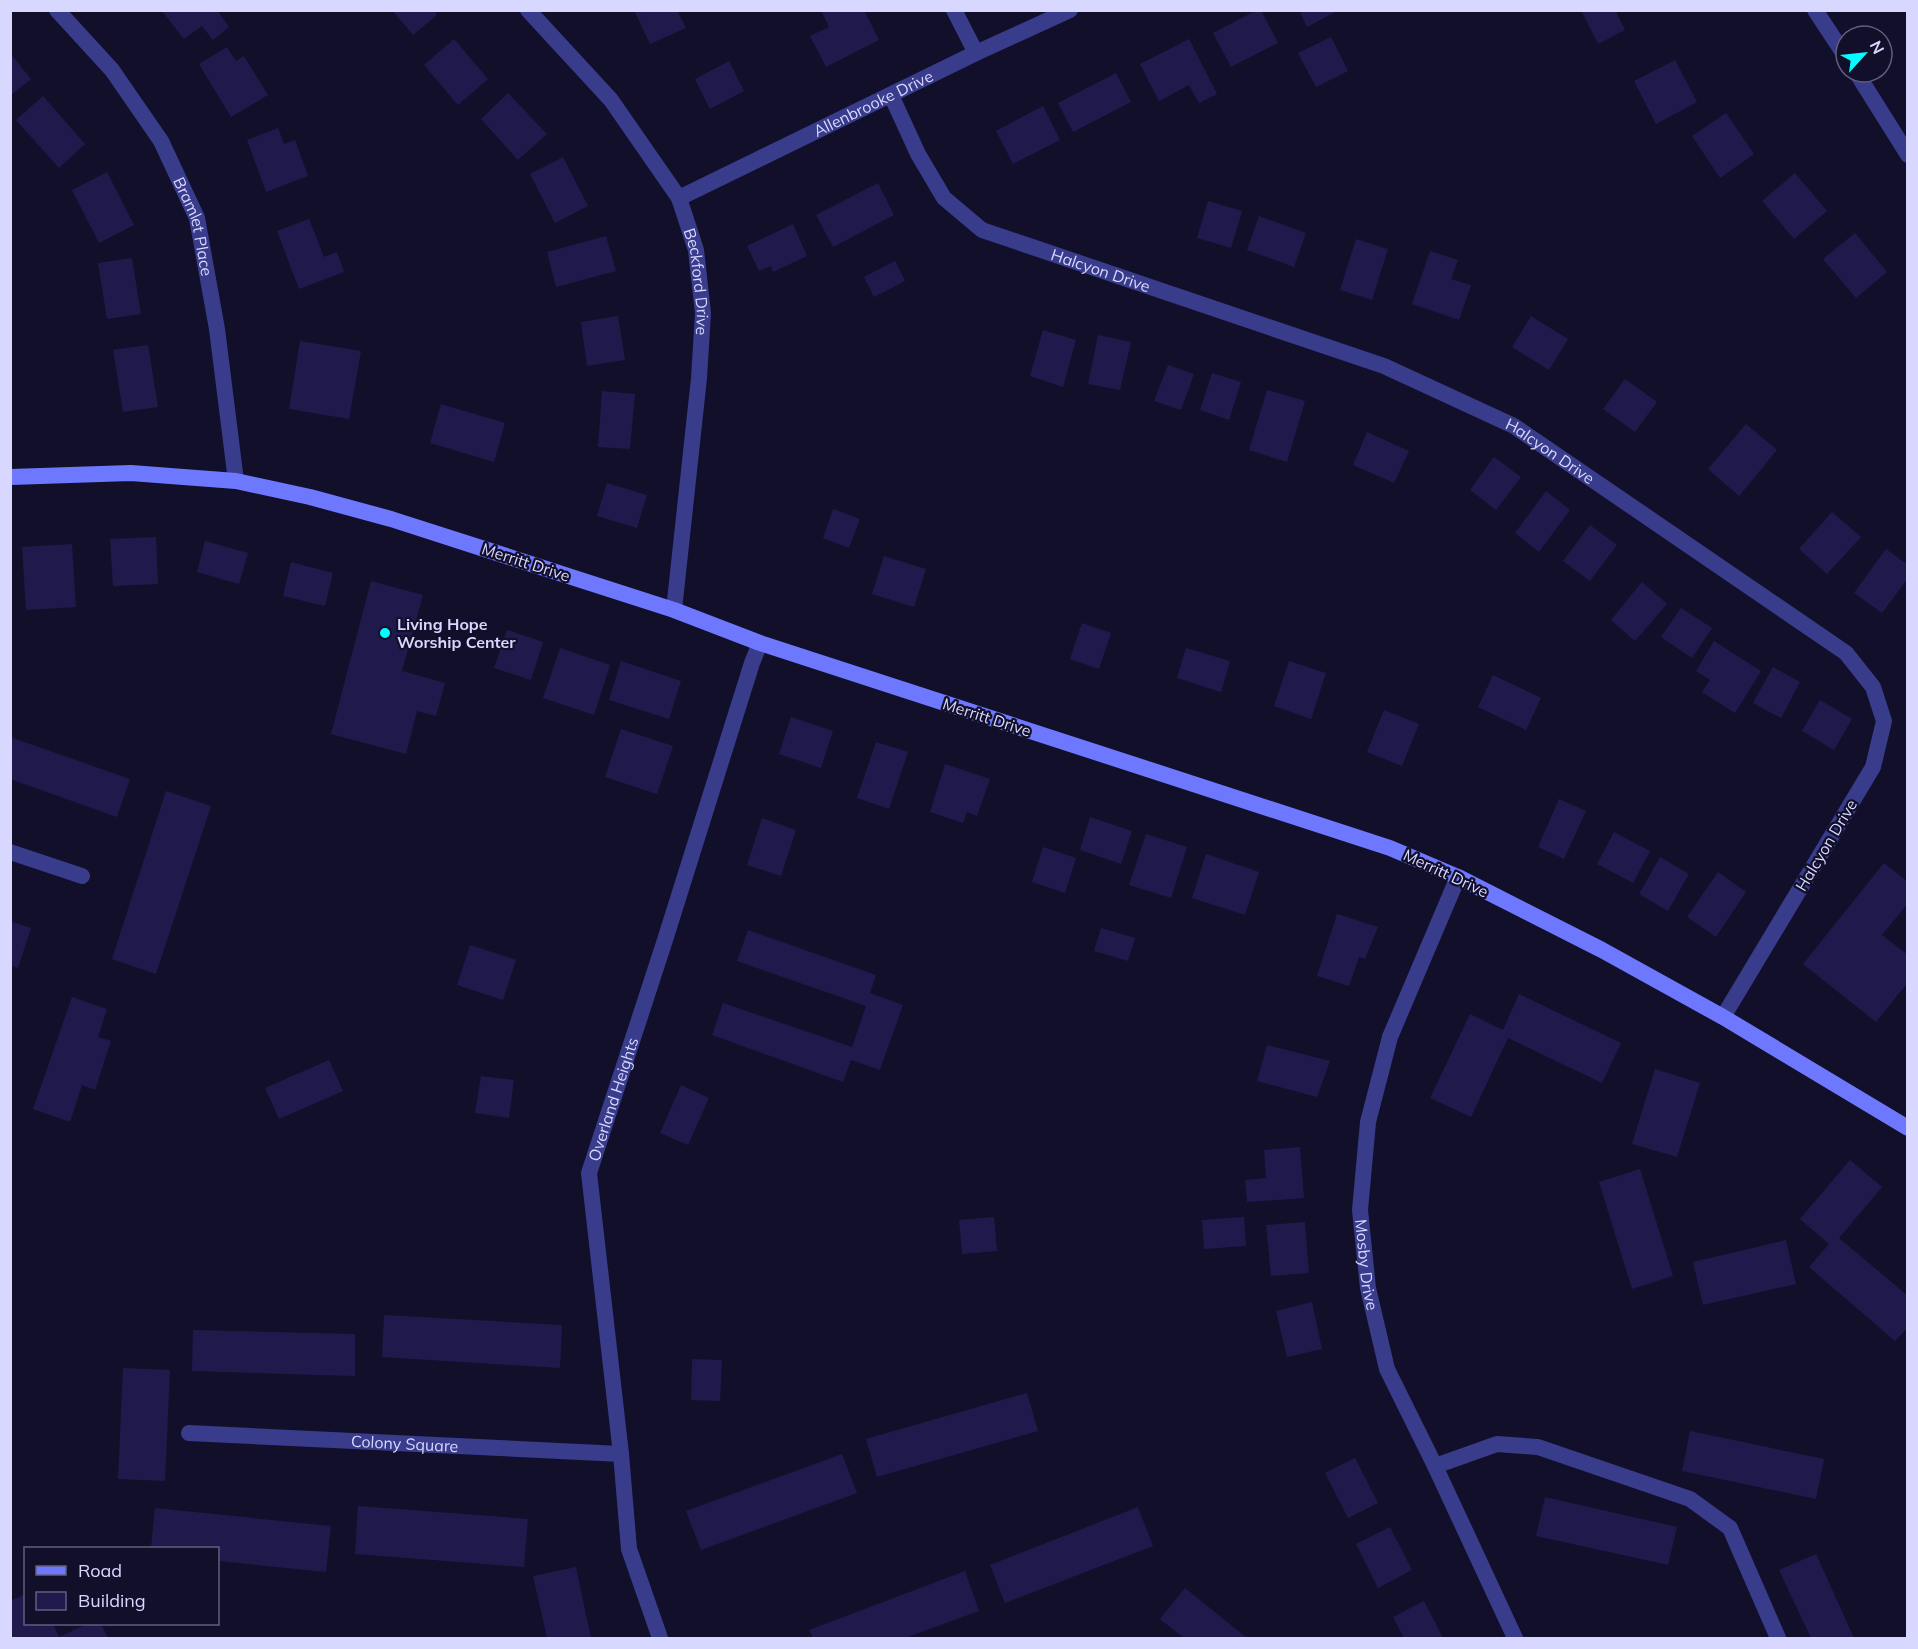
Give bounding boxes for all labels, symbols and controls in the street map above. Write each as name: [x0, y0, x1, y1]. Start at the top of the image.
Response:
north arrow: [1834, 24, 1894, 84]
text: N: [1866, 37, 1889, 57]
street label: Allenbrooke Drive: [810, 66, 936, 141]
street label: Bramlet Place: [169, 174, 217, 278]
street label: Beckford Drive: [679, 225, 713, 336]
street label: Halcyon Drive: [1049, 244, 1153, 296]
street label: Halcyon Drive: [1503, 414, 1598, 488]
street label: Merritt Drive: [479, 538, 573, 586]
place label: Living Hope Worship Center: [397, 614, 516, 652]
marker: Living Hope Worship Center: [378, 626, 392, 640]
street label: Merritt Drive: [940, 693, 1034, 741]
street label: Halcyon Drive: [1791, 796, 1861, 894]
street label: Merritt Drive: [1400, 845, 1492, 901]
street label: Overland Heights: [584, 1035, 643, 1164]
street label: Mosby Drive: [1351, 1218, 1383, 1312]
street label: Colony Square: [351, 1431, 459, 1456]
legend: [24, 1547, 219, 1625]
text: Road: [78, 1559, 122, 1582]
text: Building: [78, 1589, 146, 1612]

